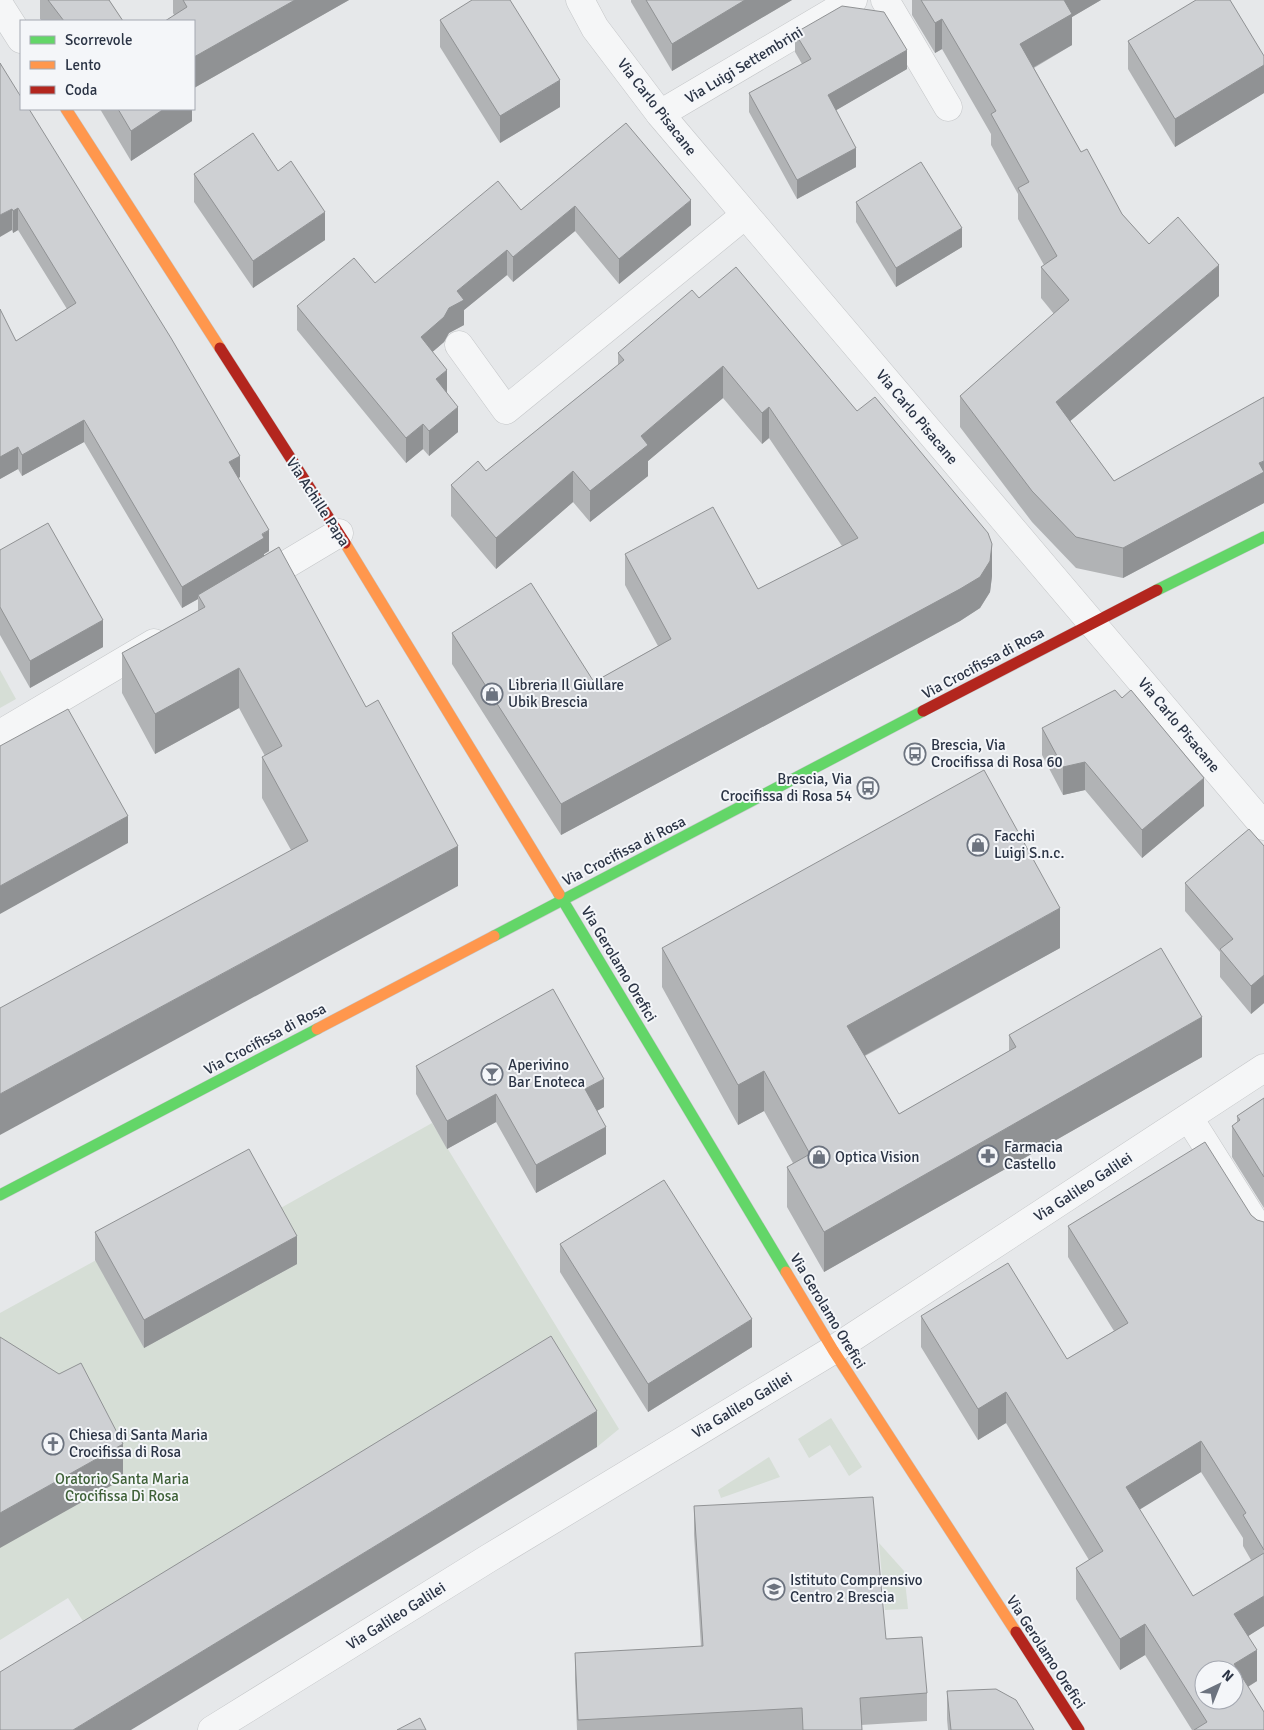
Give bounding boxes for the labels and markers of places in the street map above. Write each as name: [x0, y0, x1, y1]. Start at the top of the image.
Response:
place label: Libreria Il Giullare Ubik Brescia: [508, 676, 624, 711]
shop icon: Libreria Il Giullare Ubik Brescia: [480, 682, 504, 706]
place label: Brescia, Via Crocifissa di Rosa 60: [931, 736, 1063, 771]
bus stop icon: Brescia, Via Crocifissa di Rosa 60: [903, 742, 927, 766]
place label: Brescia, Via Crocifissa di Rosa 54: [720, 770, 852, 805]
bus stop icon: Brescia, Via Crocifissa di Rosa 54: [856, 776, 880, 800]
place label: Facchi Luigi S.n.c.: [994, 827, 1064, 862]
shop icon: Facchi Luigi S.n.c.: [966, 833, 990, 857]
place label: Aperivino Bar Enoteca: [508, 1056, 585, 1091]
bar icon: Aperivino Bar Enoteca: [480, 1062, 504, 1086]
place label: Farmacia Castello: [1004, 1138, 1063, 1173]
pharmacy icon: Farmacia Castello: [976, 1144, 1000, 1168]
shop icon: Optica Vision: [807, 1145, 831, 1169]
place label: Optica Vision: [835, 1148, 920, 1166]
place label: Chiesa di Santa Maria Crocifissa di Rosa: [69, 1426, 208, 1461]
church icon: Chiesa di Santa Maria Crocifissa di Rosa: [41, 1432, 65, 1456]
place label: Istituto Comprensivo Centro 2 Brescia: [790, 1571, 923, 1606]
school or university icon: Istituto Comprensivo Centro 2 Brescia: [762, 1577, 786, 1601]

